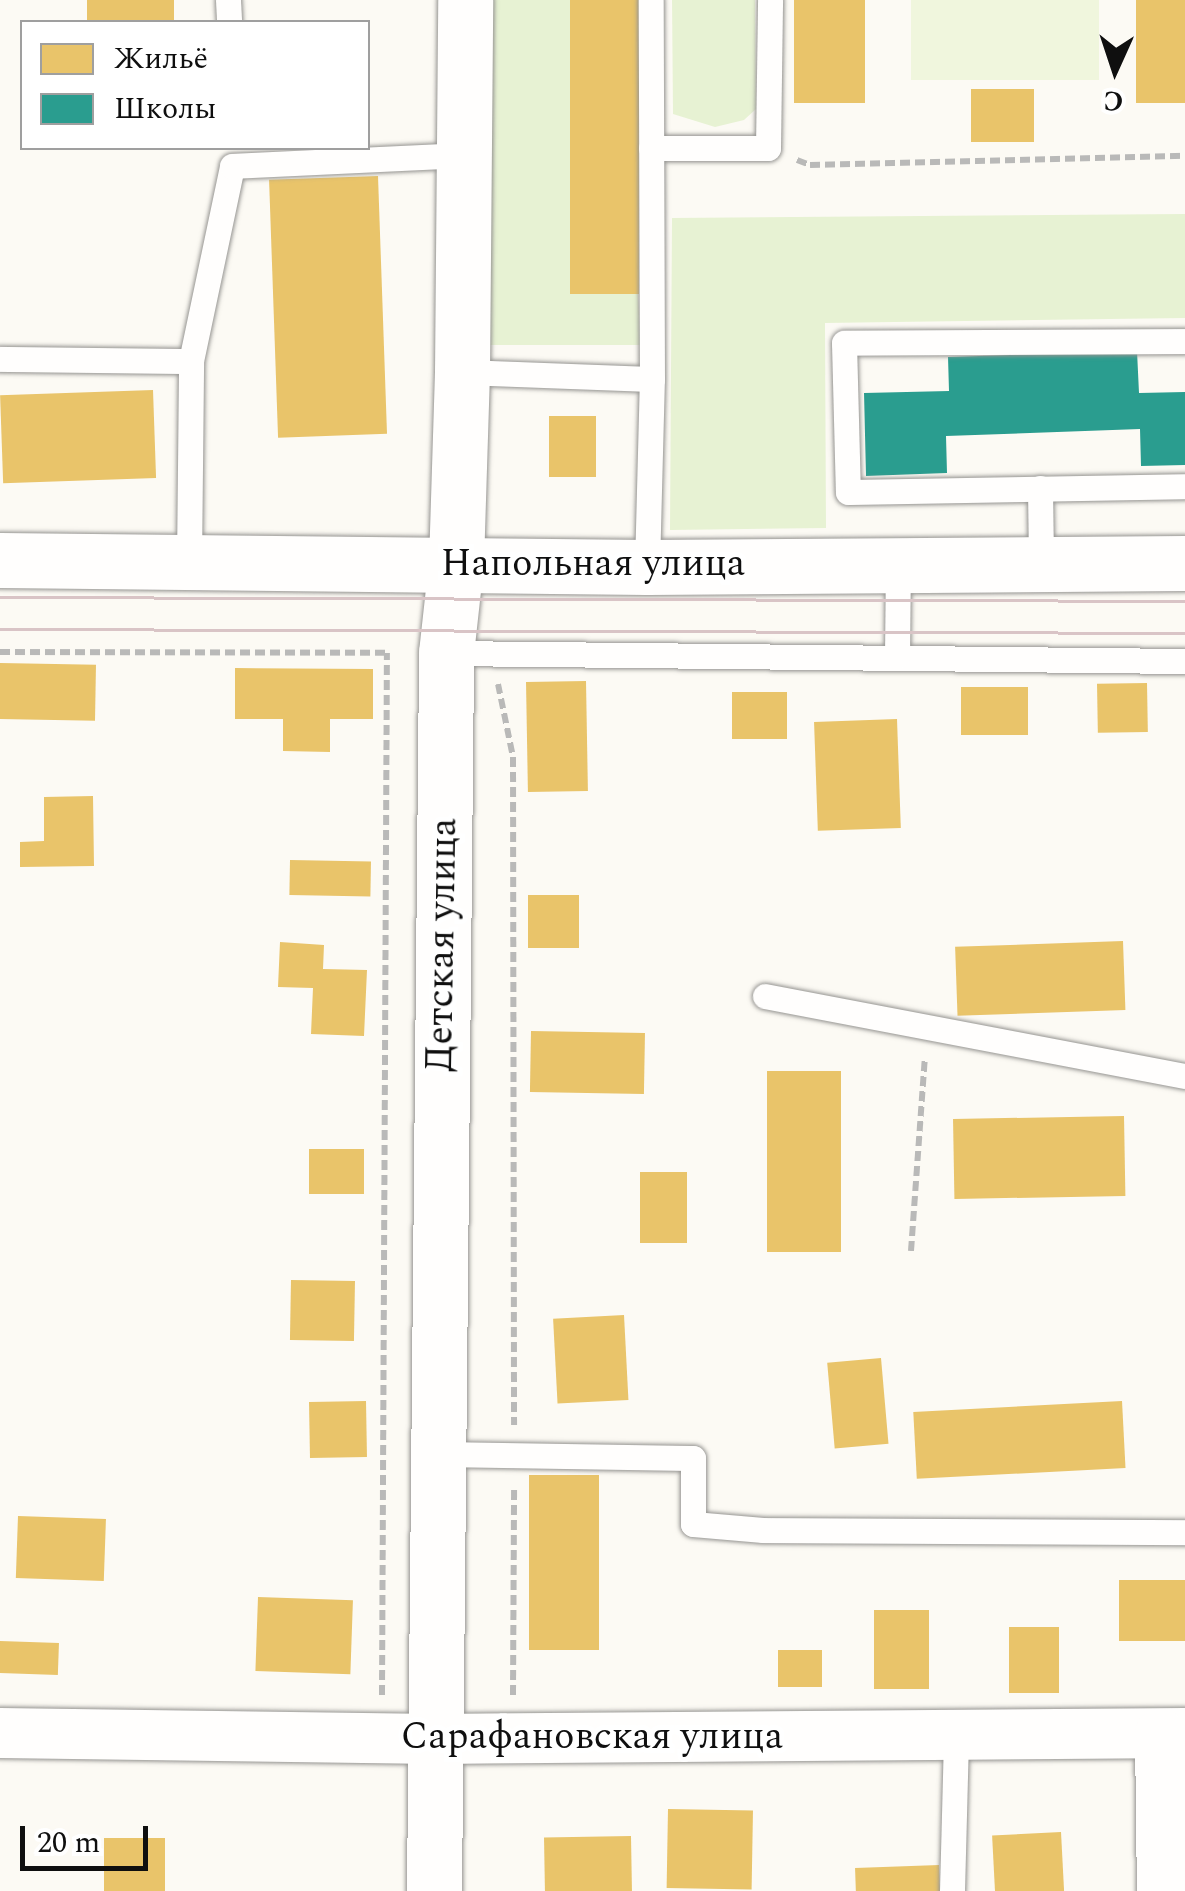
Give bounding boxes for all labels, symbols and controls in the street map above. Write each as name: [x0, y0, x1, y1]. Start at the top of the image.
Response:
legend: [20, 20, 370, 150]
north arrow: [1065, 20, 1165, 120]
text: Жильё: [114, 36, 208, 82]
text: С: [1102, 78, 1124, 122]
text: Школы: [114, 86, 216, 132]
street label: Напольная улица: [441, 542, 745, 588]
street label: Детская улица: [418, 818, 468, 1072]
street label: Сарафановская улица: [401, 1715, 783, 1761]
scale bar: [25, 1806, 152, 1868]
text: 20 m: [37, 1820, 100, 1866]

